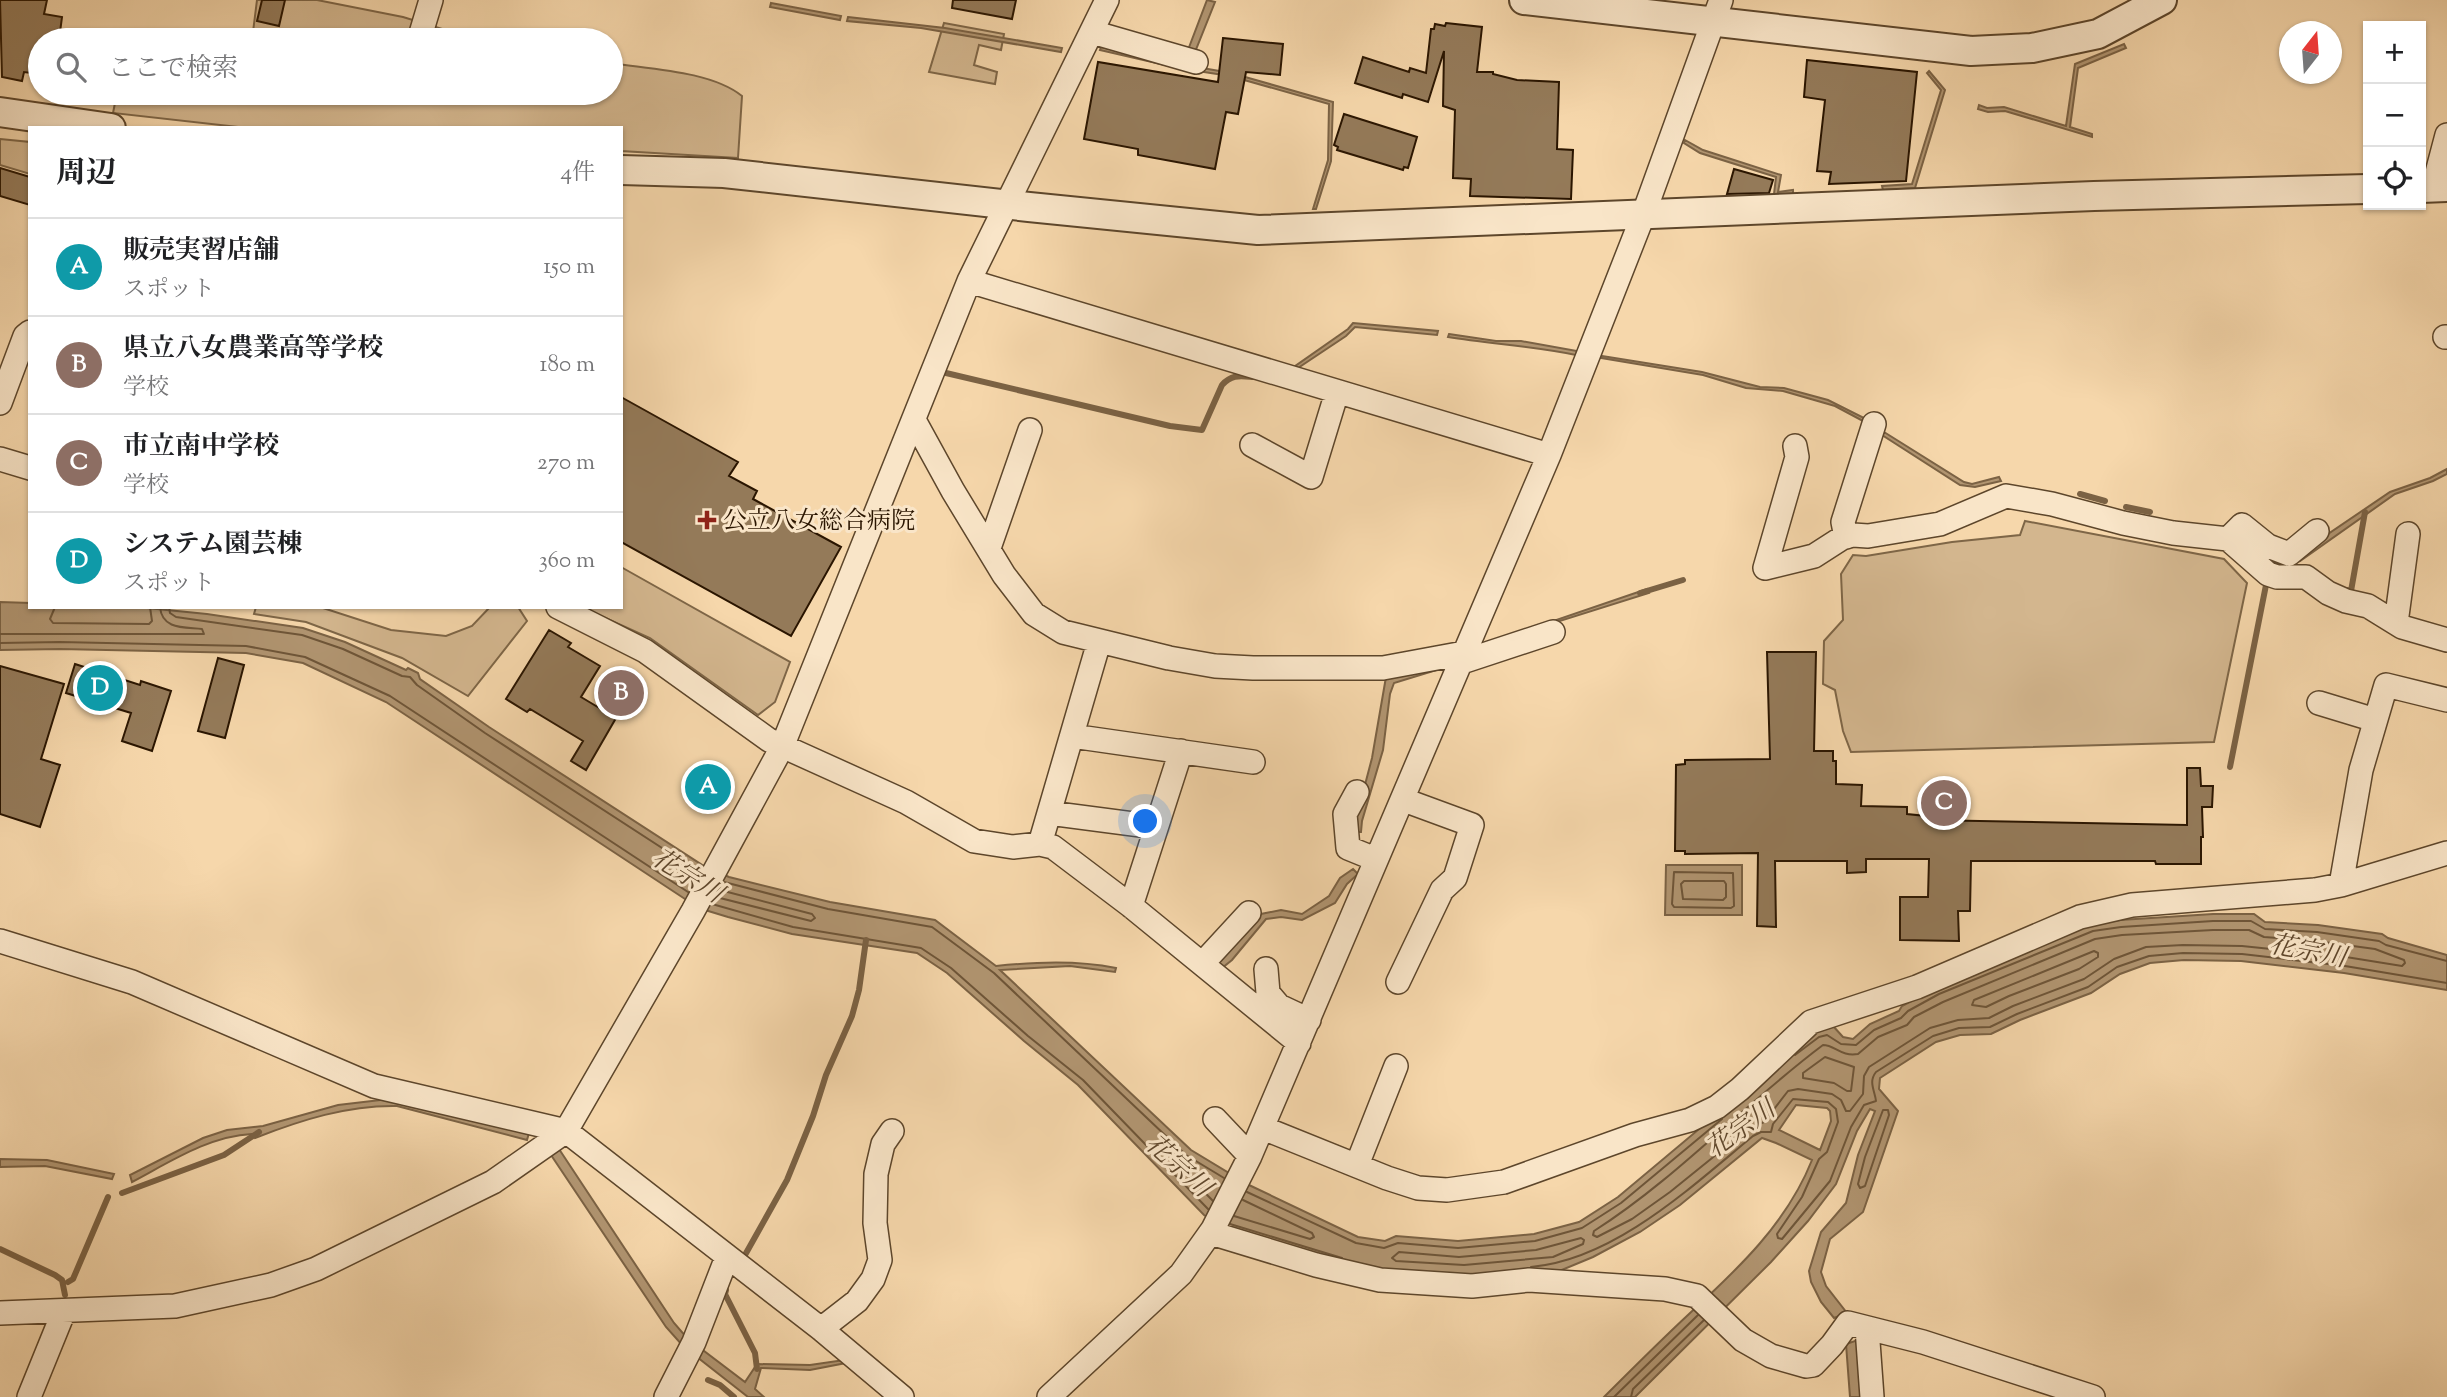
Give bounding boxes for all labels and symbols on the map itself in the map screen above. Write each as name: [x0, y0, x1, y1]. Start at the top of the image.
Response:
north arrow: [2279, 21, 2342, 84]
place label: 公立八女総合病院: [723, 505, 915, 539]
marker: 公立八女総合病院: [697, 510, 717, 530]
pin: D: [77, 662, 123, 714]
pin: B: [598, 667, 644, 719]
pin: A: [685, 761, 731, 813]
pin: C: [1921, 777, 1967, 829]
your location: [1128, 804, 1162, 838]
water label: 花宗川: [644, 841, 732, 915]
water label: 花宗川: [2266, 927, 2352, 979]
water label: 花宗川: [1699, 1090, 1786, 1168]
water label: 花宗川: [1136, 1127, 1221, 1209]

